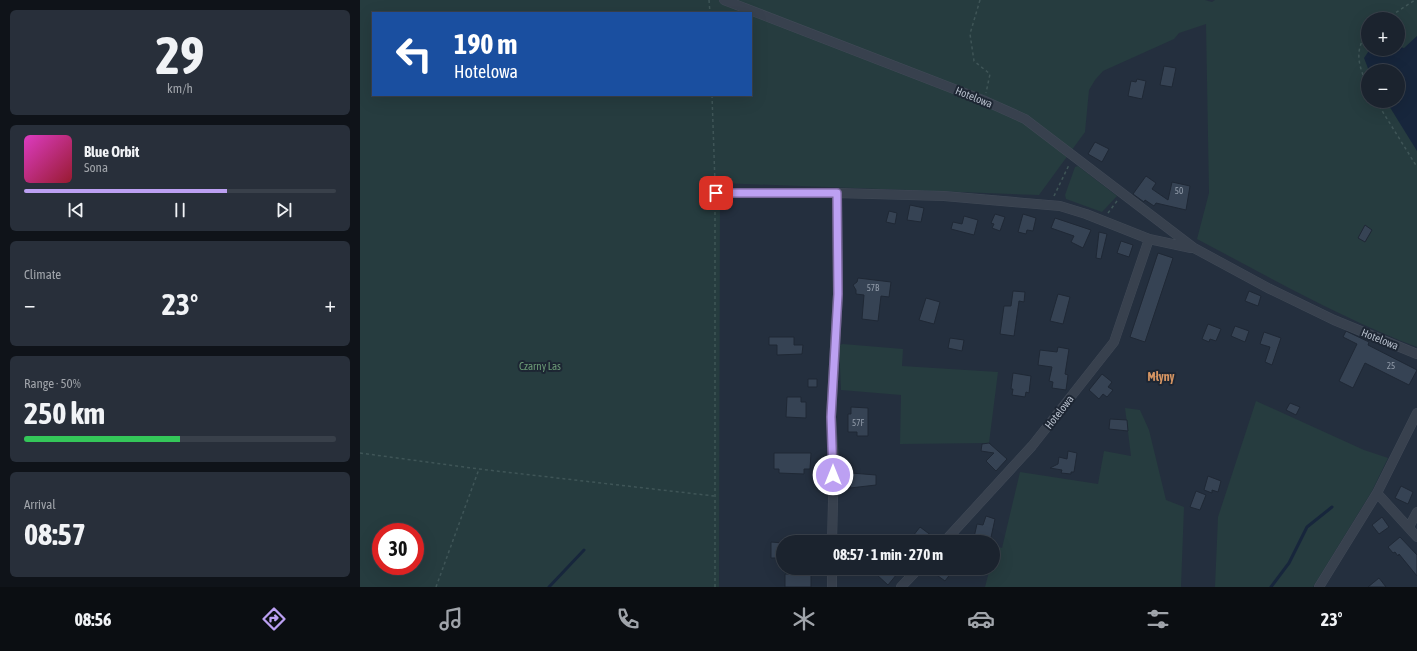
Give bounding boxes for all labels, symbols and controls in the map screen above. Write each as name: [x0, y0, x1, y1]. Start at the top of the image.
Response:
map controls: [1361, 12, 1405, 108]
button: +: [1361, 12, 1405, 56]
text: 29: [156, 25, 204, 85]
icon: left: [388, 28, 440, 80]
text: 190 m: [454, 28, 517, 60]
text: Hotelowa: [454, 61, 518, 82]
button: −: [1361, 64, 1405, 108]
text: km/h: [167, 81, 193, 96]
street label: Hotelowa: [954, 84, 994, 110]
text: Blue Orbit: [84, 143, 139, 160]
text: Sona: [84, 160, 108, 175]
pin: [699, 176, 733, 210]
icon: arrive: [705, 182, 727, 204]
house number: 50: [1175, 186, 1183, 196]
icon: previous: [65, 199, 87, 221]
icon: pause: [169, 199, 191, 221]
icon: next: [273, 199, 295, 221]
text: Climate: [24, 267, 61, 282]
house number: 57B: [867, 283, 880, 293]
text: 23°: [162, 287, 198, 321]
text: −: [24, 291, 35, 317]
text: +: [325, 291, 336, 317]
street label: Hotelowa: [1360, 326, 1400, 352]
park label: Czarny Las: [519, 360, 561, 372]
house number: 25: [1387, 361, 1395, 371]
district label: Młyny: [1148, 370, 1174, 384]
text: Range · 50%: [24, 376, 81, 391]
street label: Hotelowa: [1042, 393, 1076, 431]
text: 250 km: [24, 396, 105, 430]
house number: 57F: [852, 418, 864, 428]
position arrow: [812, 454, 854, 496]
text: Arrival: [24, 497, 56, 512]
text: 08:57: [24, 517, 86, 551]
speed limit sign: 30: [372, 523, 424, 575]
text: 08:57 · 1 min · 270 m: [833, 546, 943, 563]
icon: directions: [260, 605, 288, 633]
icon: music: [437, 605, 465, 633]
icon: phone: [614, 605, 642, 633]
icon: climate: [790, 605, 818, 633]
icon: car: [967, 605, 995, 633]
icon: filters: [1144, 605, 1172, 633]
text: 08:56: [74, 609, 111, 630]
text: 23°: [1321, 609, 1343, 630]

